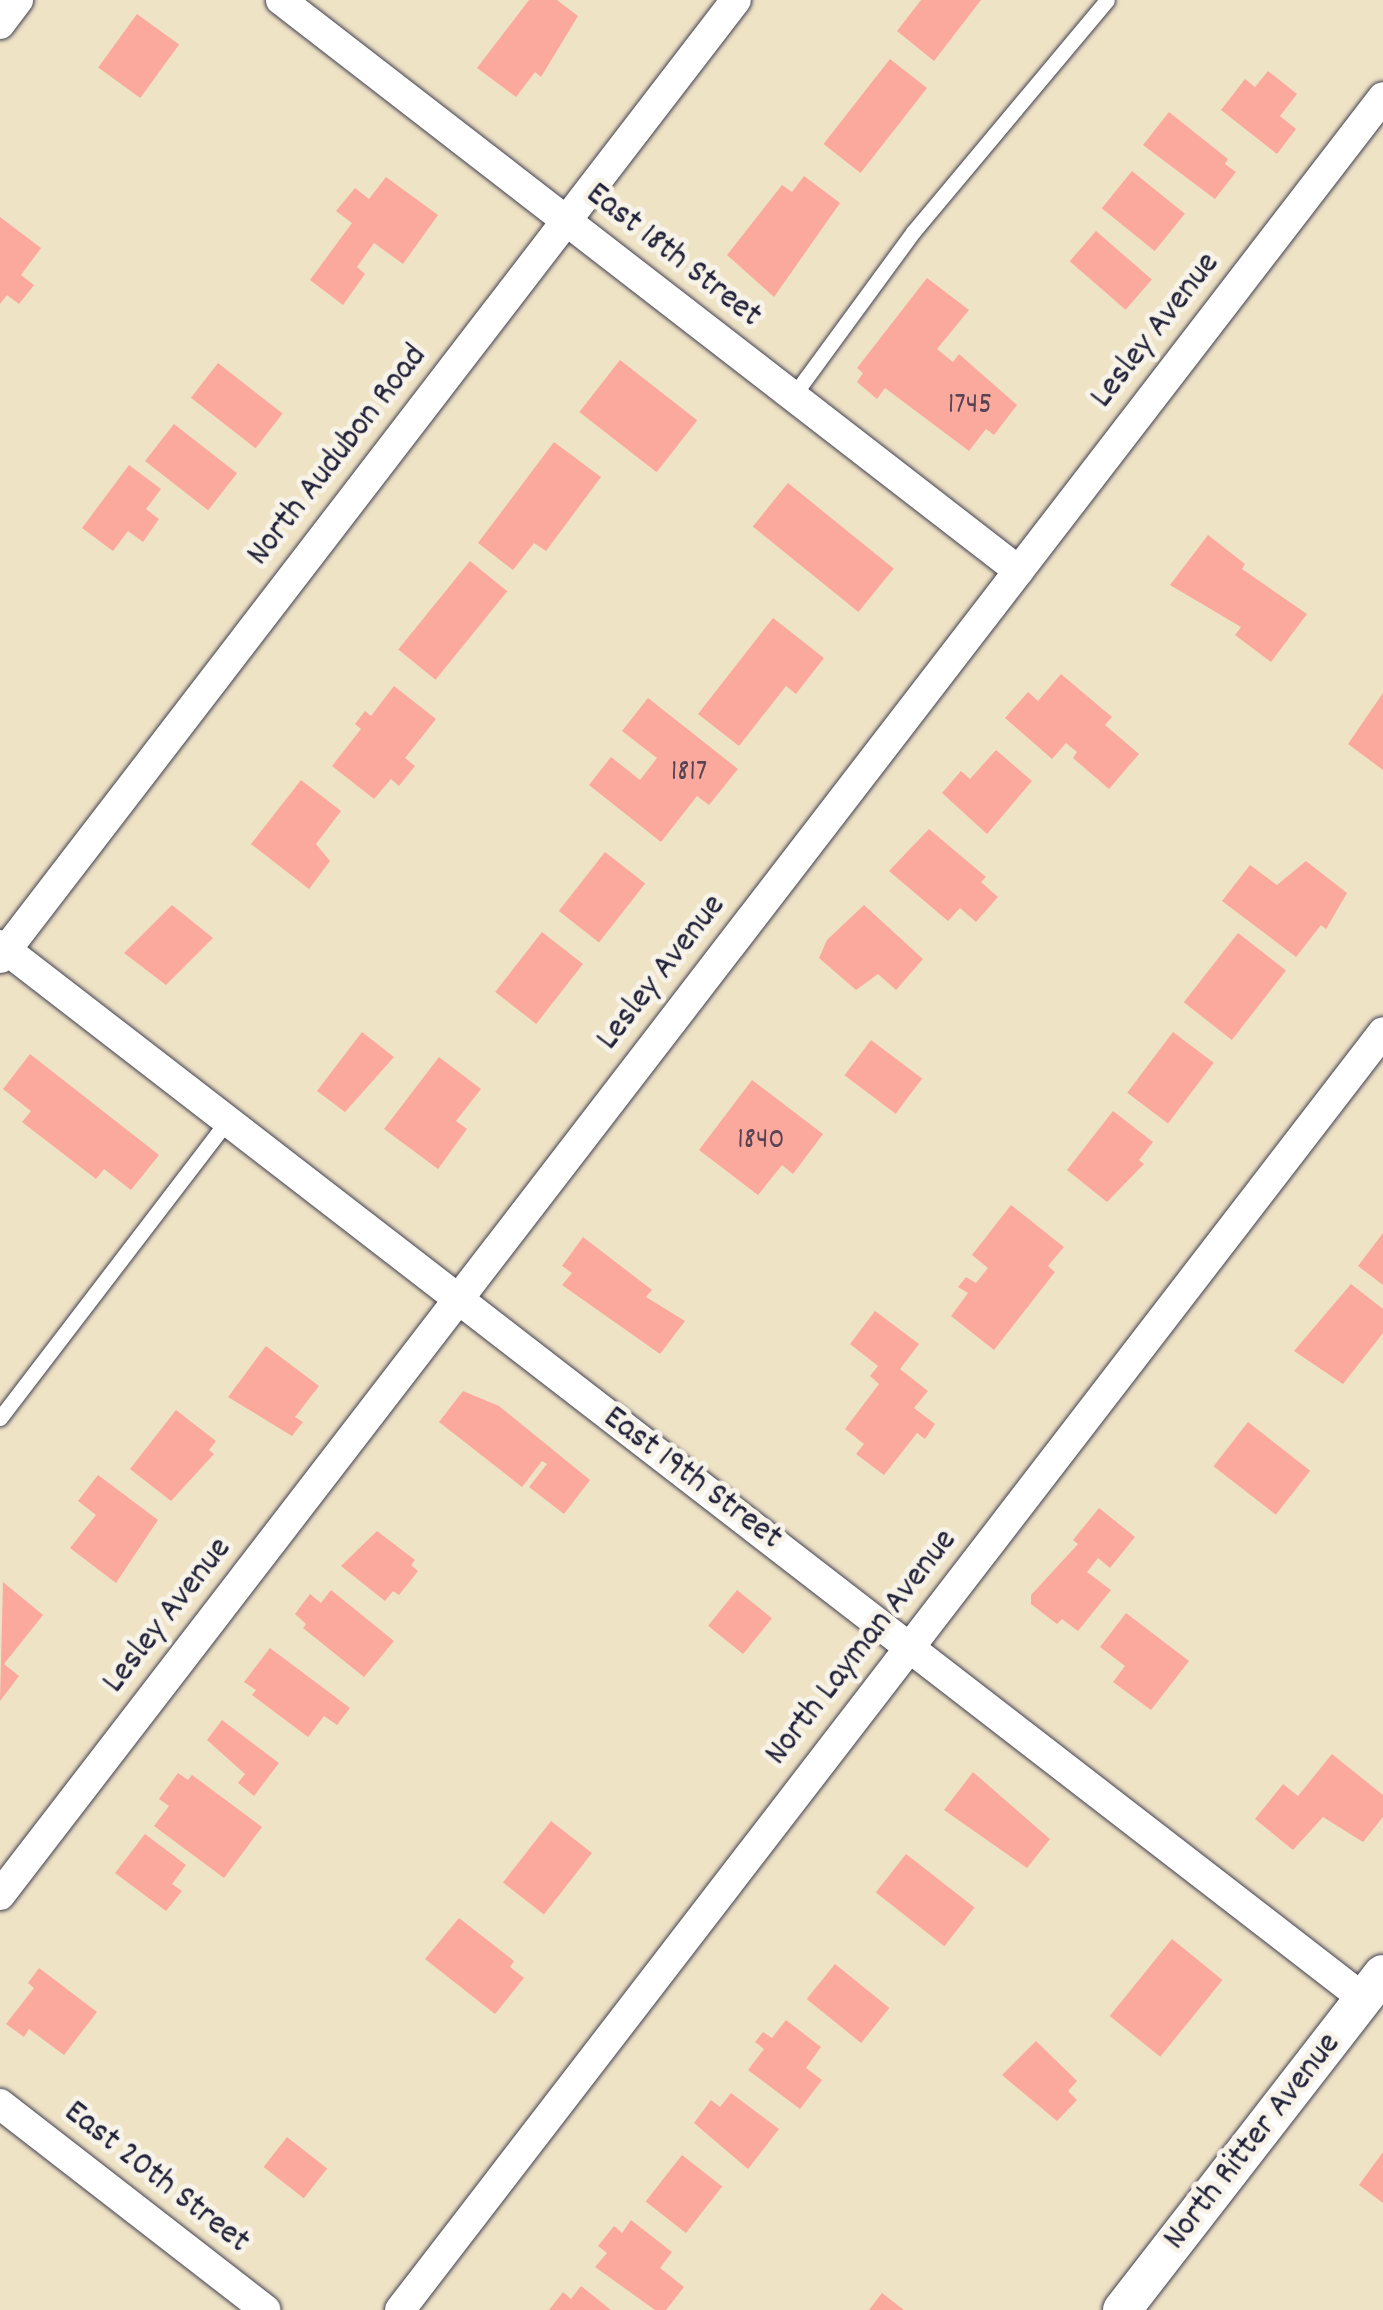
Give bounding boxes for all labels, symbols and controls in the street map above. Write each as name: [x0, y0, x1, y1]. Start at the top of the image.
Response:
street label: East 18th Street: [577, 174, 769, 338]
street label: Lesley Avenue: [1082, 245, 1230, 417]
street label: North Audubon Road: [239, 337, 437, 575]
house number: 1745: [948, 389, 992, 425]
house number: 1817: [671, 756, 707, 792]
street label: Lesley Avenue: [588, 887, 736, 1059]
house number: 1840: [737, 1124, 785, 1160]
street label: East 19th Street: [594, 1398, 790, 1560]
street label: North Layman Avenue: [757, 1522, 967, 1774]
street label: Lesley Avenue: [94, 1530, 242, 1702]
street label: North Ritter Avenue: [1155, 2025, 1351, 2259]
street label: East 20th Street: [55, 2092, 257, 2264]

